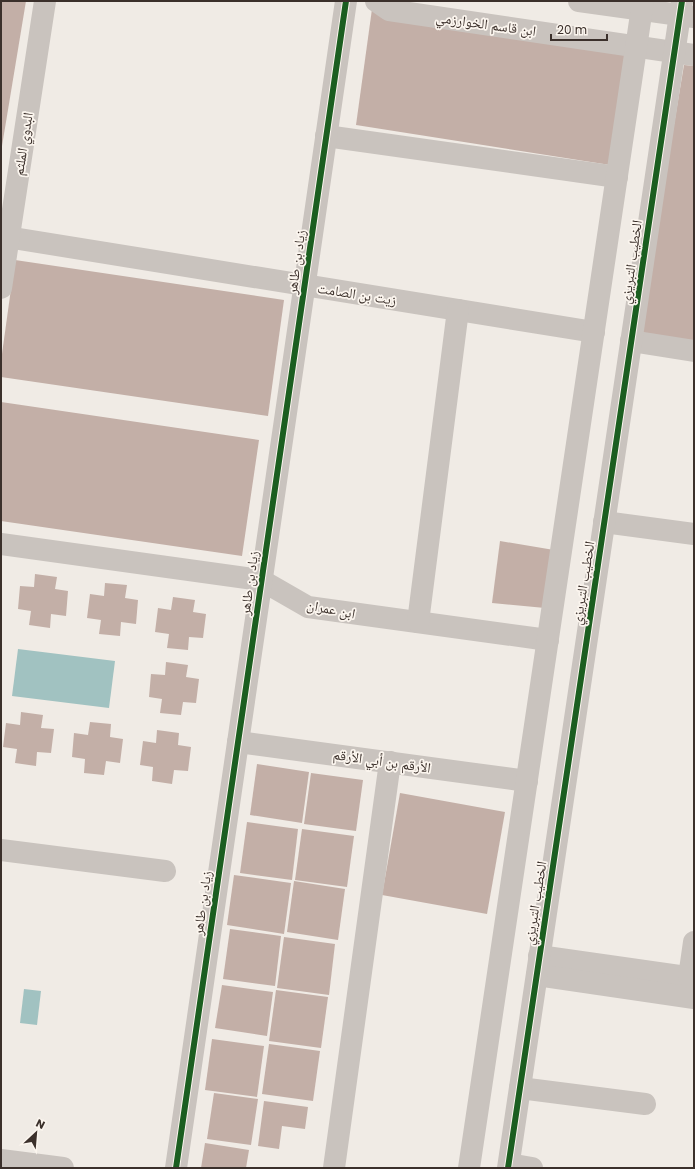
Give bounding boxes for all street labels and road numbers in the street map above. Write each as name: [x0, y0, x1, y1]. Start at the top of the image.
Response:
street label: ابن قاسم الخوارزمي: [434, 7, 538, 42]
street label: البدوي الملثم: [8, 111, 39, 177]
street label: الخطيب التبريزي: [615, 219, 648, 306]
street label: زياد بن طاهر: [281, 229, 310, 296]
street label: زيت بن الصامت: [316, 278, 398, 310]
street label: الخطيب التبريزي: [566, 540, 601, 627]
street label: زياد بن طاهر: [234, 550, 263, 617]
street label: ابن عمران: [305, 594, 357, 624]
street label: الأرقم بن أبي الأرقم: [332, 744, 432, 779]
street label: الخطيب التبريزي: [518, 860, 553, 947]
street label: زياد بن طاهر: [187, 870, 216, 937]

